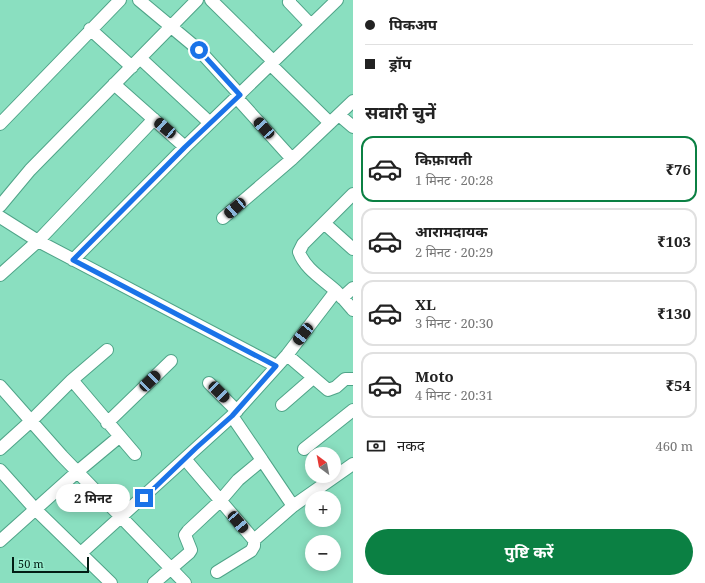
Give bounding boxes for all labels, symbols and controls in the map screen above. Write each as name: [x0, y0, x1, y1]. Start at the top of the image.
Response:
text: पिकअप: [389, 14, 437, 34]
route start: [190, 41, 208, 59]
text: ड्रॉप: [389, 53, 411, 73]
text: सवारी चुनें: [365, 100, 436, 124]
car: [252, 115, 276, 141]
car: [152, 116, 178, 140]
text: किफ़ायती: [415, 149, 472, 169]
icon: car: [367, 151, 403, 187]
text: ₹76: [666, 159, 691, 179]
text: 1 मिनट · 20:28: [415, 171, 493, 189]
car: [222, 196, 248, 220]
text: आरामदायक: [415, 221, 488, 241]
icon: car: [367, 223, 403, 259]
text: ₹103: [657, 231, 691, 251]
text: 2 मिनट · 20:29: [415, 243, 493, 261]
text: XL: [415, 294, 436, 314]
icon: car: [367, 295, 403, 331]
text: ₹130: [657, 303, 691, 323]
text: 3 मिनट · 20:30: [415, 314, 493, 332]
car: [291, 321, 315, 347]
text: Moto: [415, 366, 454, 386]
icon: car: [367, 367, 403, 403]
car: [137, 368, 163, 394]
text: ₹54: [666, 375, 691, 395]
car: [206, 379, 232, 405]
text: 4 मिनट · 20:31: [415, 386, 493, 404]
icon: cash: [365, 435, 387, 457]
text: नकद: [397, 435, 425, 455]
text: 460 m: [656, 437, 693, 455]
north arrow: [305, 447, 341, 483]
map controls: [305, 447, 341, 571]
callout: 2 मिनट: [56, 484, 130, 512]
text: 2 मिनट: [74, 489, 112, 507]
route end: [135, 489, 153, 507]
button: +: [305, 491, 341, 527]
car: [226, 509, 250, 535]
button: पुष्टि करें: [365, 529, 693, 575]
button: −: [305, 535, 341, 571]
scale bar: [12, 555, 89, 574]
text: 50 m: [18, 556, 44, 571]

